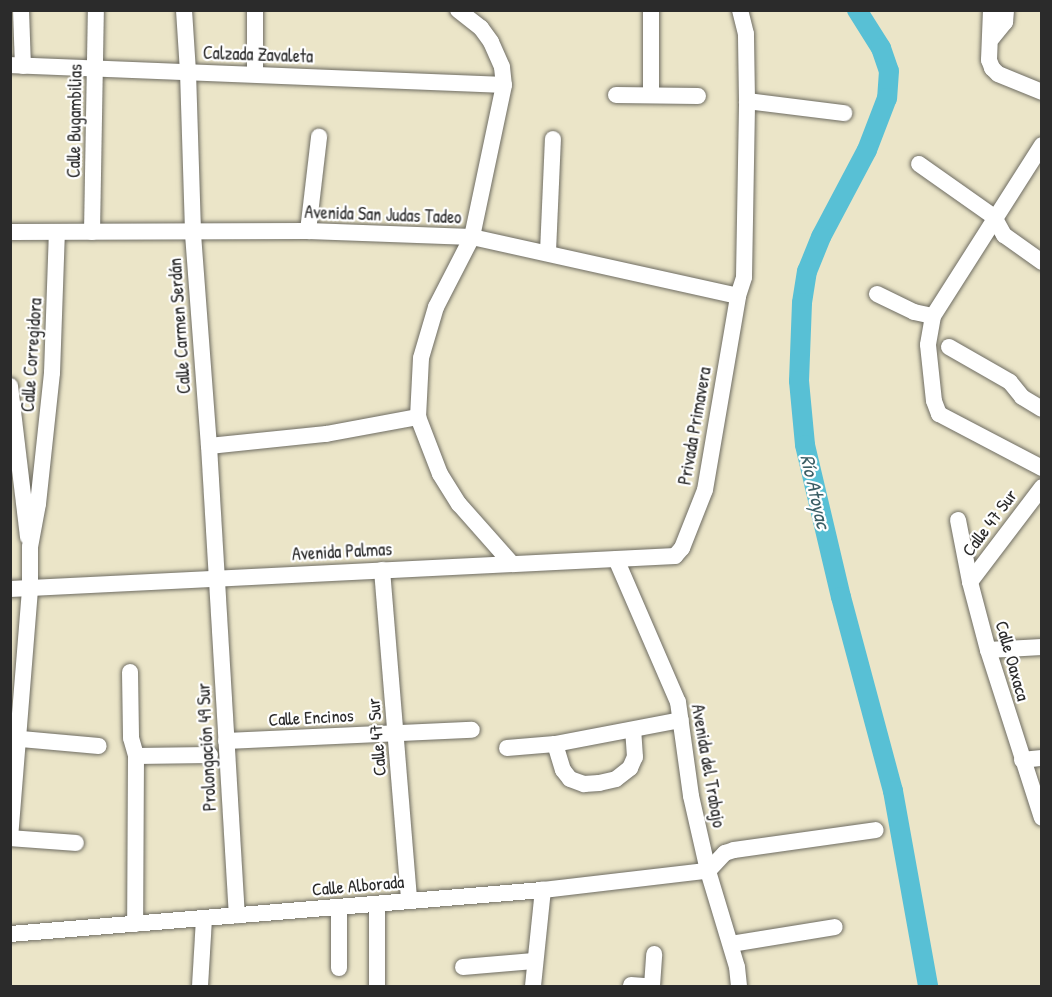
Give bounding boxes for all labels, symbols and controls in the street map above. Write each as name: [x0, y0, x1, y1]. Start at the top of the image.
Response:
street label: Calzada Zavaleta: [202, 42, 314, 68]
street label: Calle Bugambilias: [63, 64, 87, 178]
street label: Avenida San Judas Tadeo: [304, 201, 462, 229]
street label: Calle Carmen Serdán: [164, 257, 196, 395]
street label: Calle Corregidora: [17, 297, 47, 413]
street label: Privada Primavera: [674, 365, 716, 487]
water label: Río Atoyac: [796, 452, 836, 530]
street label: Calle 47 Sur: [958, 485, 1022, 561]
street label: Avenida Palmas: [291, 539, 393, 565]
street label: Calle Oaxaca: [990, 619, 1034, 703]
street label: Prolongación 49 Sur: [193, 682, 221, 812]
street label: Calle 47 Sur: [363, 697, 391, 777]
street label: Avenida del Trabajo: [687, 703, 729, 829]
street label: Calle Encinos: [268, 705, 354, 731]
street label: Calle Alborada: [311, 871, 405, 901]

